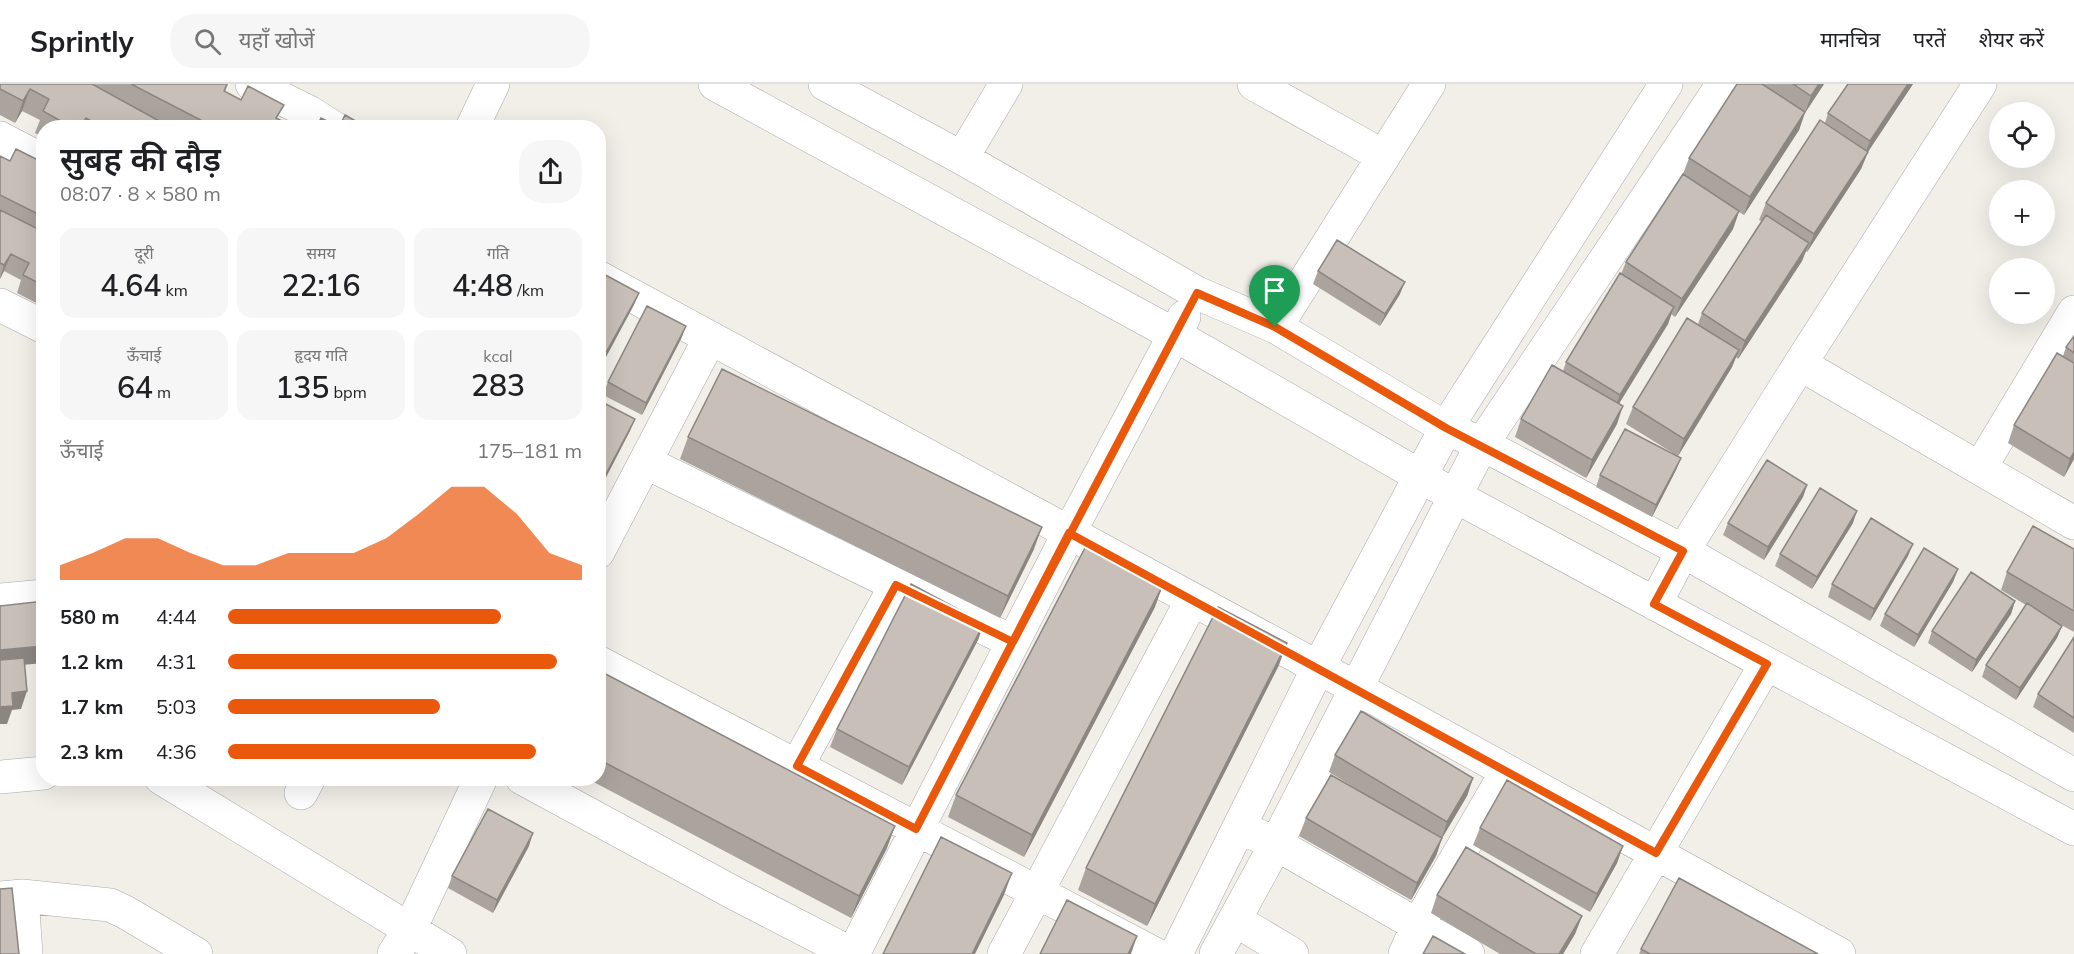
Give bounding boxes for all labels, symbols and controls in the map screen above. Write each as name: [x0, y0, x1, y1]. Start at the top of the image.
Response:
search box: [170, 14, 590, 68]
text: Sprintly: [30, 24, 134, 59]
icon: search: [191, 25, 224, 58]
text: यहाँ खोजें: [239, 26, 315, 54]
text: मानचित्र: [1820, 26, 1880, 52]
text: परतें: [1913, 26, 1946, 52]
text: शेयर करें: [1979, 26, 2044, 52]
map controls: [1989, 102, 2055, 324]
button: locate: [1989, 102, 2055, 168]
text: सुबह की दौड़: [60, 138, 221, 179]
button: share: [519, 140, 582, 203]
button: +: [1989, 180, 2055, 246]
text: 08:07 · 8 × 580 m: [60, 181, 221, 206]
text: दूरी: [134, 243, 154, 263]
text: समय: [306, 243, 336, 263]
text: गति: [487, 243, 509, 263]
button: −: [1989, 258, 2055, 324]
pin: [1249, 265, 1300, 327]
text: 4.64: [100, 266, 161, 304]
text: 22:16: [281, 266, 361, 304]
text: 4:48: [452, 266, 513, 304]
icon: arrive: [1258, 274, 1291, 307]
text: km: [161, 280, 188, 300]
text: /km: [513, 280, 544, 300]
text: ऊँचाई: [127, 345, 161, 365]
text: हृदय गति: [294, 345, 348, 365]
text: kcal: [483, 346, 513, 366]
text: 283: [471, 366, 525, 404]
text: 64: [117, 368, 153, 406]
text: 135: [275, 368, 329, 406]
text: m: [153, 382, 171, 402]
text: bpm: [329, 382, 367, 402]
text: ऊँचाई: [60, 438, 103, 463]
text: 175–181 m: [477, 438, 582, 463]
text: 580 m: [60, 604, 119, 629]
text: 4:44: [156, 604, 197, 629]
text: 1.2 km: [60, 649, 123, 674]
text: 4:31: [156, 649, 197, 674]
text: 1.7 km: [60, 694, 123, 719]
text: 5:03: [156, 694, 197, 719]
text: 2.3 km: [60, 739, 123, 764]
text: 4:36: [156, 739, 197, 764]

